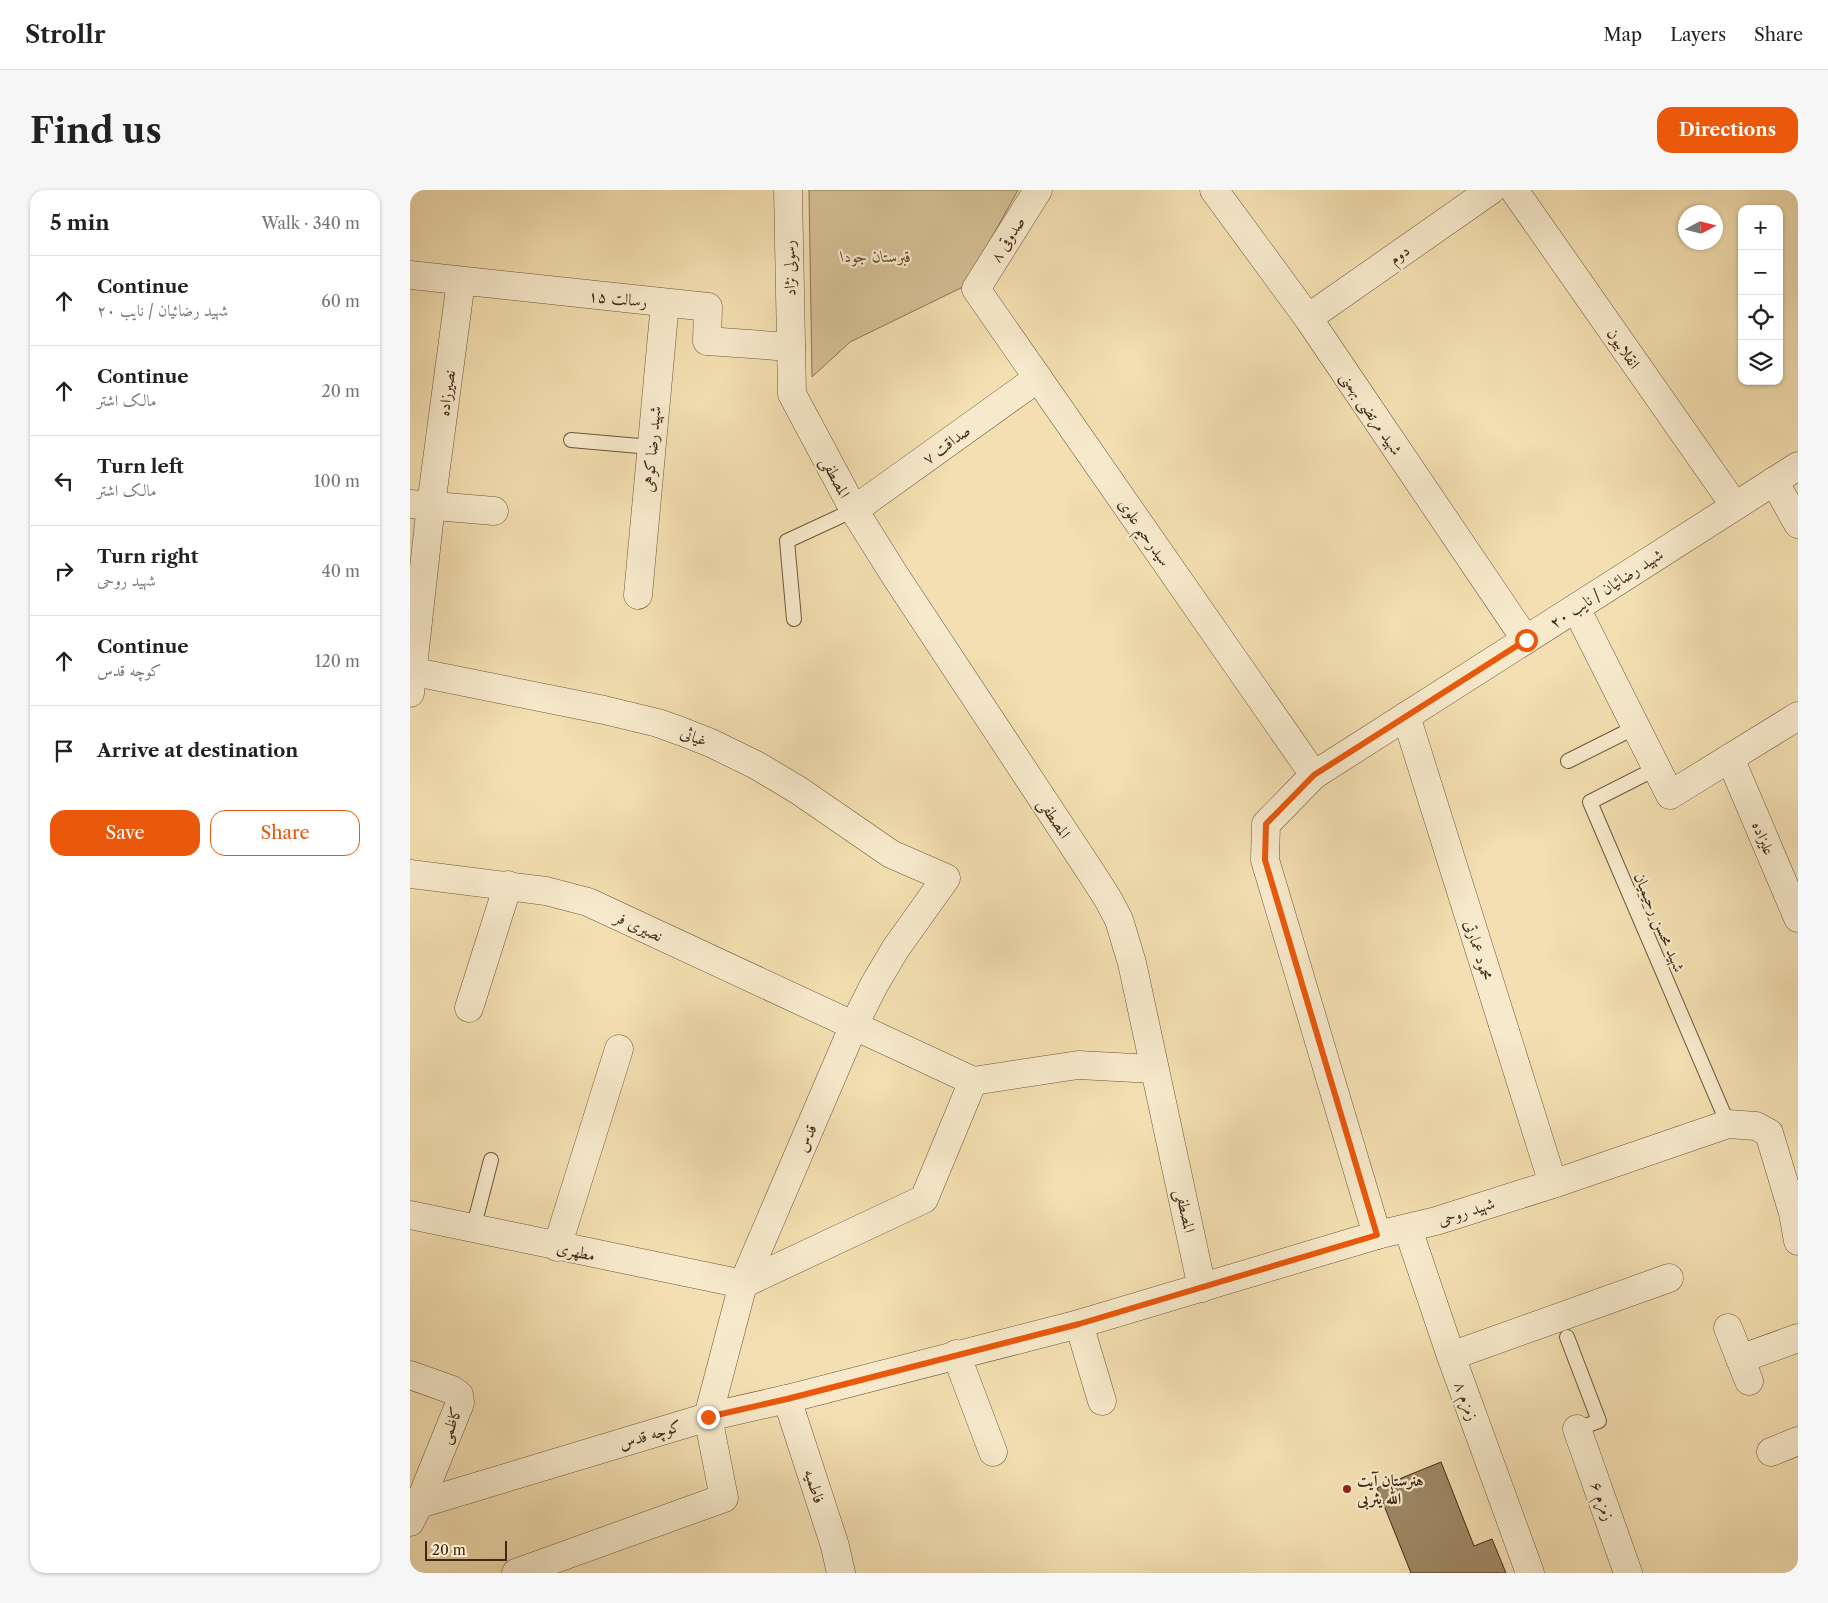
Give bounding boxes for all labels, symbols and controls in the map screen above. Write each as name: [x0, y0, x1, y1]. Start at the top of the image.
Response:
text: Strollr: [25, 20, 105, 49]
text: Map: [1604, 24, 1642, 46]
text: Layers: [1670, 24, 1726, 46]
text: Share: [1754, 24, 1803, 46]
button: Directions: [1657, 107, 1798, 153]
text: Find us: [30, 109, 162, 152]
north arrow: [1678, 205, 1723, 250]
map controls: [1738, 205, 1783, 385]
button: +: [1738, 205, 1783, 250]
text: 5 min: [50, 210, 110, 235]
street label: صدوقی ۸: [985, 212, 1029, 266]
text: Walk · 340 m: [261, 213, 360, 233]
street label: رسولی نژاد: [779, 240, 800, 296]
street label: دوم: [1385, 240, 1416, 272]
park label: قبرستان جودا: [840, 246, 911, 267]
button: −: [1738, 250, 1783, 295]
text: Continue: [97, 275, 189, 298]
street label: رسالت ۱۵: [588, 285, 648, 311]
icon: ahead: [50, 287, 78, 315]
text: 60 m: [321, 291, 360, 311]
button: locate: [1738, 295, 1783, 340]
text: شهید رضائیان / نایب ۲۰: [97, 300, 228, 320]
street label: انقلابیون: [1602, 324, 1645, 373]
button: layers: [1738, 340, 1783, 385]
text: Continue: [97, 365, 189, 388]
street label: شهید مرتضی بهمنی: [1335, 367, 1407, 460]
street label: نصیرزاده: [433, 369, 459, 417]
icon: ahead: [50, 377, 78, 405]
text: 20 m: [321, 381, 360, 401]
text: مالک اشتر: [97, 390, 156, 410]
street label: شهید رضا کوهی: [637, 405, 666, 493]
street label: صداقت ۷: [918, 420, 974, 468]
street label: المصطفی: [815, 453, 855, 502]
text: Turn left: [97, 455, 184, 478]
icon: left: [50, 467, 78, 495]
text: 100 m: [314, 471, 360, 491]
text: مالک اشتر: [97, 480, 156, 500]
street label: سیدرحیم علوی: [1109, 494, 1176, 574]
street label: شهید رضائیان / نایب ۲۰: [1546, 544, 1667, 633]
text: Turn right: [97, 545, 198, 568]
icon: right: [50, 557, 78, 585]
text: 40 m: [321, 561, 360, 581]
text: شهید روحی: [97, 570, 156, 590]
route start: [1515, 629, 1538, 652]
text: Continue: [97, 635, 189, 658]
icon: ahead: [50, 647, 78, 675]
text: 120 m: [315, 651, 360, 671]
text: کوچه قدس: [97, 660, 161, 680]
street label: غیاثی: [678, 722, 710, 750]
icon: arrive: [50, 737, 78, 765]
text: Arrive at destination: [97, 739, 298, 762]
street label: المصطفی: [1033, 794, 1075, 843]
button: Save: [50, 810, 200, 856]
button: Share: [210, 810, 360, 856]
street label: علیزاده: [1748, 818, 1780, 858]
street label: شهید محسن رحیمیان: [1628, 869, 1690, 976]
street label: نصیری فر: [610, 906, 666, 947]
street label: محمود عمارتی: [1459, 918, 1498, 983]
street label: قدس: [791, 1121, 821, 1155]
street label: المصطفی: [1170, 1187, 1200, 1235]
street label: شهید روحی: [1435, 1192, 1497, 1231]
street label: مطهری: [555, 1237, 597, 1266]
street label: زمزم ۸: [1446, 1379, 1483, 1425]
street label: کاظمی: [434, 1404, 468, 1447]
route end: [697, 1406, 720, 1429]
street label: کوچه قدس: [616, 1415, 684, 1455]
street label: فاطمیه: [800, 1466, 830, 1506]
place label: هنرستان آیت الله یثربی: [1356, 1470, 1423, 1510]
street label: زمزم ۶: [1582, 1479, 1619, 1525]
marker: هنرستان آیت الله یثربی: [1341, 1483, 1353, 1495]
scale bar: [425, 1538, 508, 1561]
text: 20 m: [432, 1541, 466, 1559]

